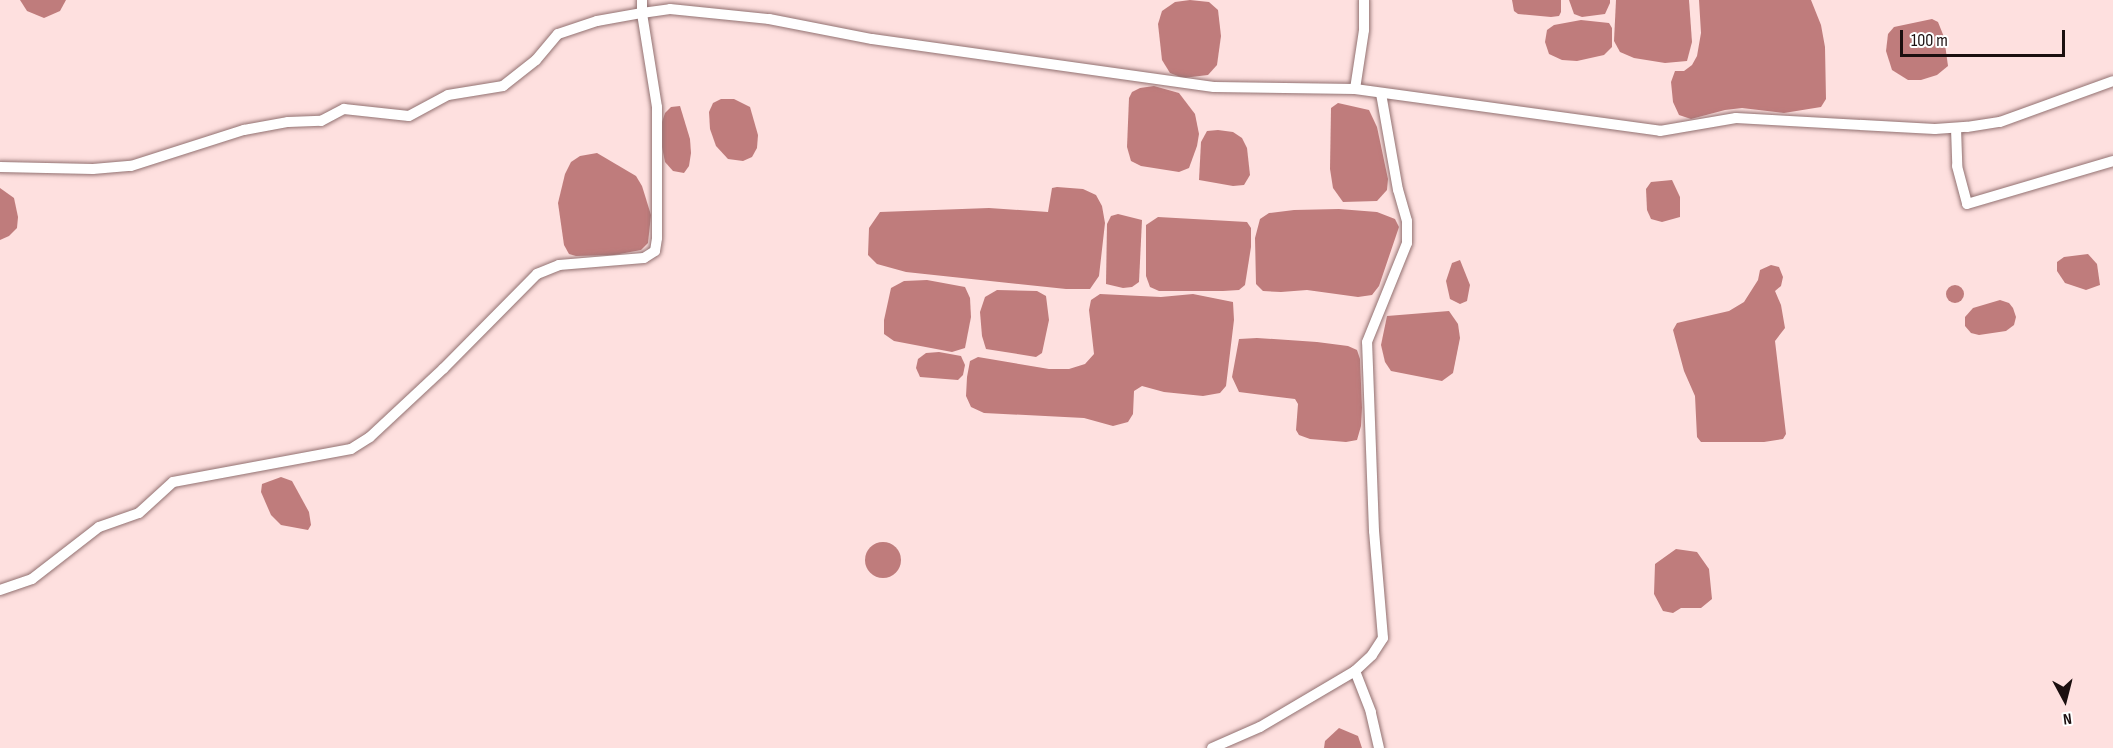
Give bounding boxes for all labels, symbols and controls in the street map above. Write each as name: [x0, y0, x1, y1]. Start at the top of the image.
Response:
scale bar: [1903, 18, 2068, 56]
text: 100 m: [1911, 30, 1948, 51]
north arrow: [2035, 670, 2095, 730]
text: N: [2062, 708, 2073, 728]

